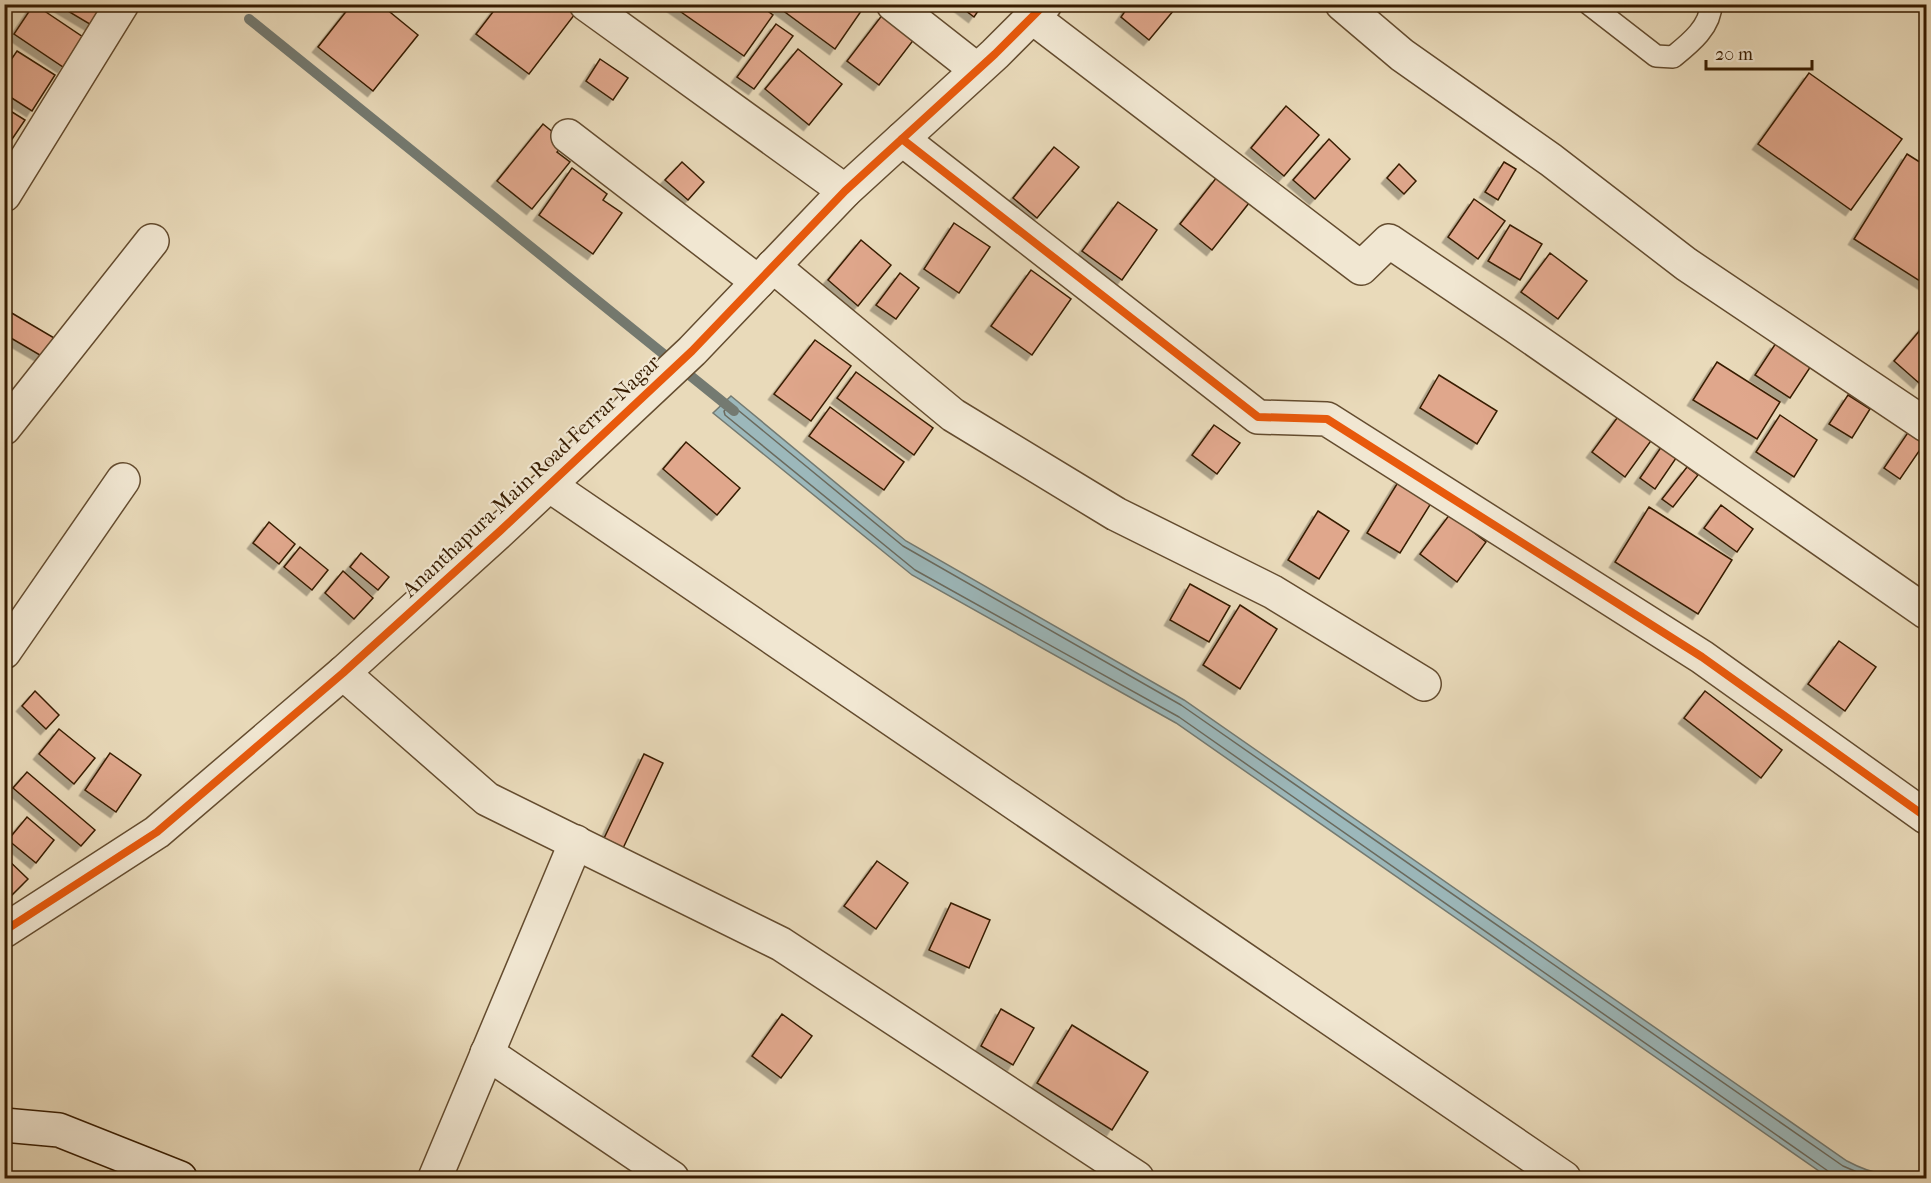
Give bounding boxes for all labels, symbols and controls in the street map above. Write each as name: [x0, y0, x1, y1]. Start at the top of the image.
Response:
scale bar: [1706, 33, 1812, 71]
text: 20 m: [1715, 44, 1753, 65]
street label: Ananthapura Main Road Ferrar Nagar: [396, 350, 665, 603]

